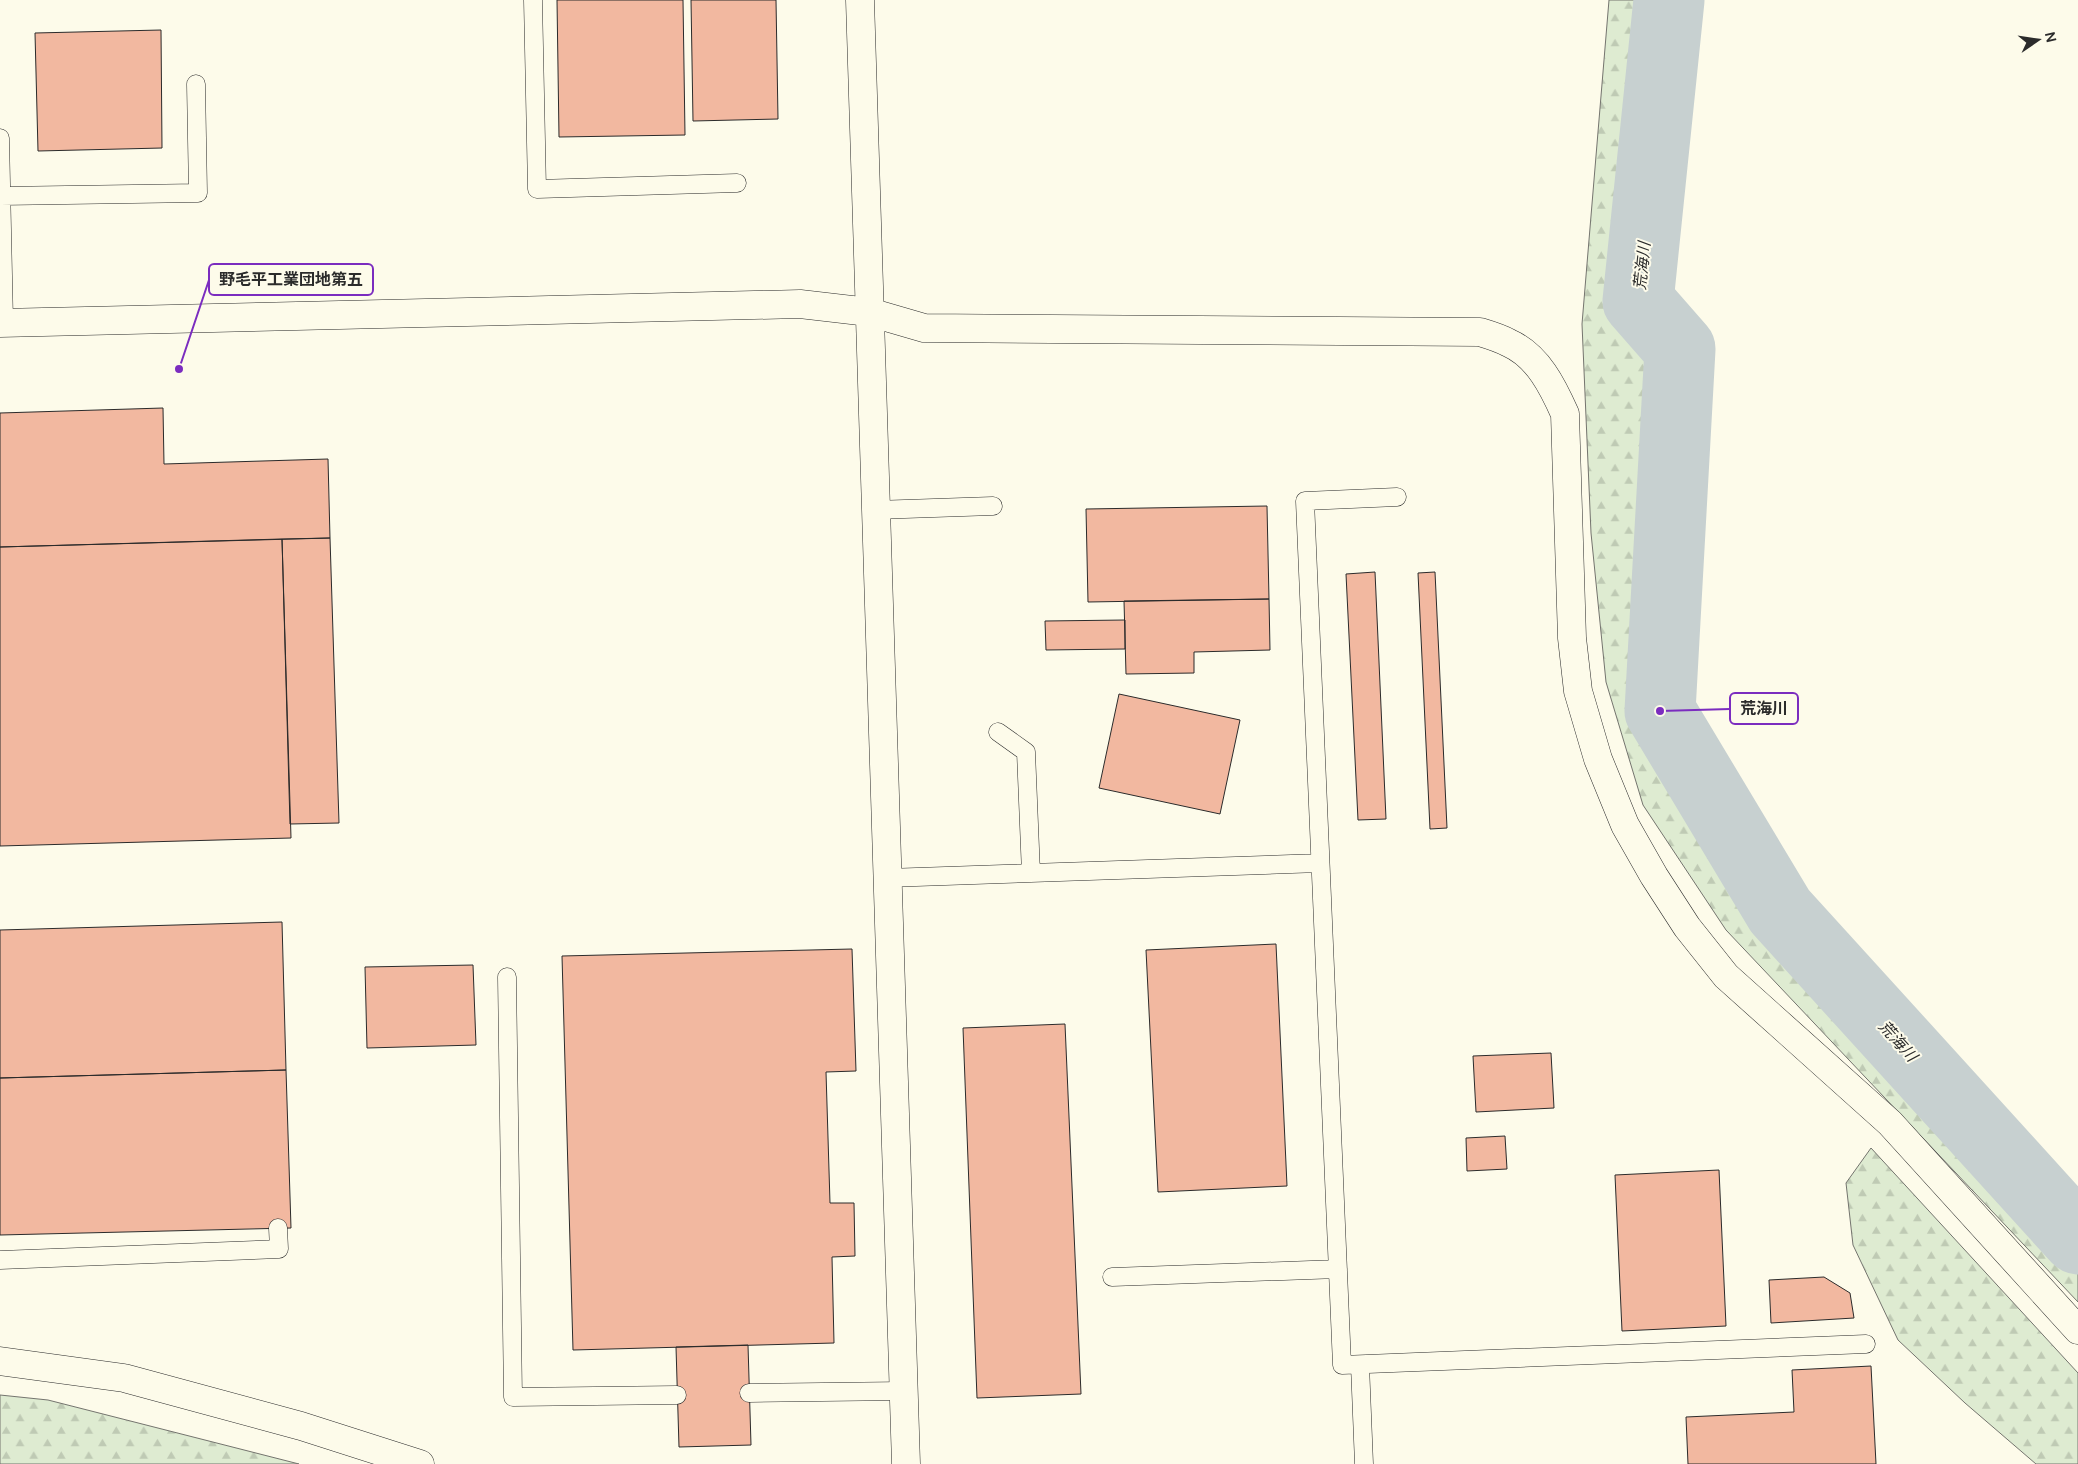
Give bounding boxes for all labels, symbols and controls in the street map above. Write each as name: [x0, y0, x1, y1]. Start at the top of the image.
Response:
north arrow: [2013, 15, 2063, 65]
text: N: [2041, 30, 2061, 44]
water label: 荒海川: [1629, 239, 1655, 291]
callout: 野毛平工業団地第五: [209, 264, 373, 295]
text: 野毛平工業団地第五: [219, 269, 363, 290]
callout: 荒海川: [1730, 693, 1798, 724]
text: 荒海川: [1740, 698, 1788, 719]
water label: 荒海川: [1874, 1016, 1923, 1067]

